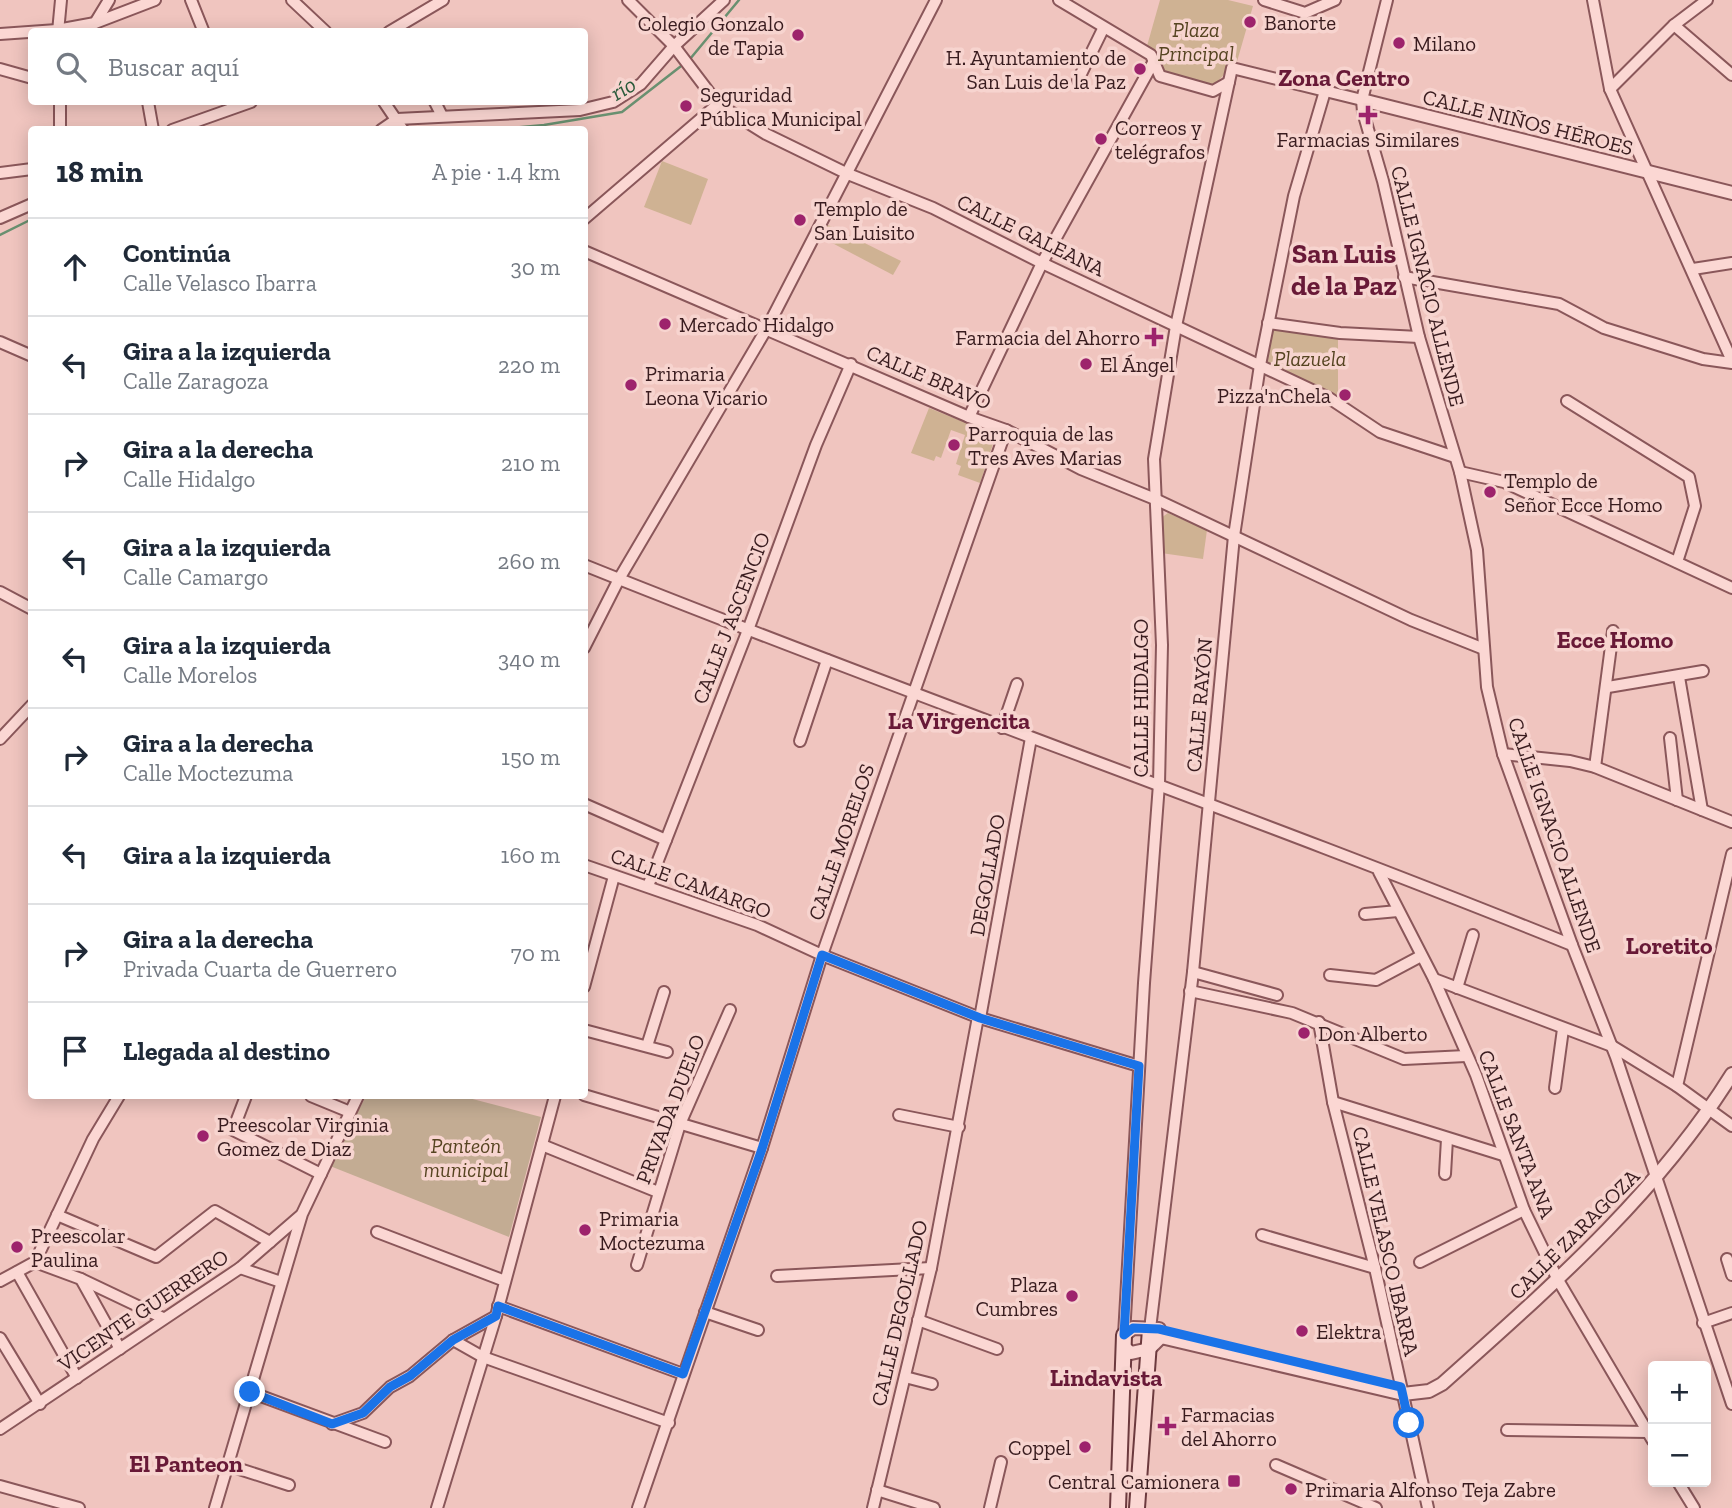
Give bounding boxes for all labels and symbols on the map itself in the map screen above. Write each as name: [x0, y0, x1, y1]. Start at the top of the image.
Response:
place label: Banorte: [1264, 10, 1336, 35]
place label: Colegio Gonzalo de Tapia: [638, 11, 784, 60]
marker: Banorte: [1242, 14, 1258, 30]
park label: Plaza Principal: [1158, 17, 1234, 66]
marker: Colegio Gonzalo de Tapia: [790, 27, 806, 43]
place label: Milano: [1413, 31, 1476, 56]
marker: Milano: [1391, 35, 1407, 51]
place label: H. Ayuntamiento de San Luis de la Paz: [946, 45, 1126, 94]
marker: H. Ayuntamiento de San Luis de la Paz: [1132, 61, 1148, 77]
district label: Zona Centro: [1278, 63, 1410, 92]
water label: río: [604, 70, 641, 107]
place label: Seguridad Pública Municipal: [700, 82, 862, 131]
street label: CALLE NIÑOS HÉROES: [1420, 84, 1636, 160]
marker: Seguridad Pública Municipal: [678, 98, 694, 114]
marker: Farmacias Similares: [1360, 107, 1376, 123]
place label: Correos y telégrafos: [1115, 115, 1205, 164]
place label: Farmacias Similares: [1276, 127, 1460, 152]
marker: Correos y telégrafos: [1093, 131, 1109, 147]
street label: CALLE IGNACIO ALLENDE: [1386, 163, 1470, 409]
street label: CALLE GALEANA: [953, 188, 1109, 282]
place label: Templo de San Luisito: [814, 196, 915, 245]
marker: Templo de San Luisito: [792, 212, 808, 228]
district label: San Luis de la Paz: [1291, 237, 1397, 302]
place label: Mercado Hidalgo: [679, 312, 834, 337]
marker: Mercado Hidalgo: [657, 316, 673, 332]
place label: Farmacia del Ahorro: [955, 325, 1140, 350]
marker: Farmacia del Ahorro: [1146, 329, 1162, 345]
street label: CALLE BRAVO: [863, 339, 995, 415]
park label: Plazuela: [1274, 346, 1346, 371]
place label: El Ángel: [1100, 352, 1175, 377]
marker: El Ángel: [1078, 356, 1094, 372]
place label: Primaria Leona Vicario: [645, 361, 768, 410]
marker: Primaria Leona Vicario: [623, 377, 639, 393]
place label: Pizza'nChela: [1217, 383, 1331, 408]
marker: Pizza'nChela: [1337, 387, 1353, 403]
place label: Parroquia de las Tres Aves Marias: [968, 421, 1122, 470]
marker: Parroquia de las Tres Aves Marias: [946, 437, 962, 453]
place label: Templo de Señor Ecce Homo: [1504, 468, 1663, 517]
marker: Templo de Señor Ecce Homo: [1482, 484, 1498, 500]
street label: CALLE J ASCENCIO: [687, 529, 775, 707]
street label: CALLE HIDALGO: [1128, 619, 1153, 777]
district label: Ecce Homo: [1557, 625, 1674, 654]
street label: CALLE RAYÓN: [1181, 637, 1217, 773]
district label: La Virgencita: [888, 706, 1030, 735]
street label: CALLE IGNACIO ALLENDE: [1503, 714, 1607, 956]
street label: CALLE MORELOS: [803, 761, 879, 923]
street label: DEGOLLADO: [964, 812, 1010, 938]
street label: CALLE CAMARGO: [607, 842, 775, 924]
district label: Loretito: [1626, 931, 1713, 960]
place label: Don Alberto: [1318, 1021, 1427, 1046]
marker: Don Alberto: [1296, 1025, 1312, 1041]
street label: PRIVADA DUELO: [630, 1031, 710, 1187]
street label: CALLE SANTA ANA: [1473, 1046, 1561, 1222]
place label: Preescolar Virginia Gomez de Diaz: [217, 1112, 389, 1161]
street label: CALLE VELASCO IBARRA: [1347, 1124, 1425, 1358]
marker: Preescolar Virginia Gomez de Diaz: [195, 1128, 211, 1144]
park label: Panteón municipal: [424, 1133, 508, 1182]
street label: CALLE ZARAGOZA: [1504, 1163, 1645, 1304]
place label: Primaria Moctezuma: [599, 1206, 705, 1255]
street label: CALLE DEGOLLADO: [865, 1218, 933, 1408]
marker: Primaria Moctezuma: [577, 1222, 593, 1238]
place label: Preescolar Paulina: [31, 1223, 126, 1272]
marker: Preescolar Paulina: [9, 1239, 25, 1255]
street label: VICENTE GUERRERO: [52, 1244, 233, 1377]
place label: Plaza Cumbres: [975, 1272, 1058, 1321]
marker: Plaza Cumbres: [1064, 1288, 1080, 1304]
place label: Elektra: [1316, 1319, 1381, 1344]
marker: Elektra: [1294, 1323, 1310, 1339]
district label: Lindavista: [1050, 1363, 1162, 1392]
route end: [234, 1376, 265, 1407]
place label: Farmacias del Ahorro: [1181, 1402, 1277, 1451]
route start: [1393, 1407, 1424, 1438]
marker: Farmacias del Ahorro: [1159, 1418, 1175, 1434]
place label: Coppel: [1008, 1435, 1071, 1460]
marker: Coppel: [1077, 1439, 1093, 1455]
district label: El Panteon: [129, 1449, 243, 1478]
place label: Central Camionera: [1048, 1469, 1220, 1494]
marker: Central Camionera: [1226, 1473, 1242, 1489]
place label: Primaria Alfonso Teja Zabre: [1305, 1477, 1556, 1503]
marker: Primaria Alfonso Teja Zabre: [1283, 1481, 1299, 1497]

